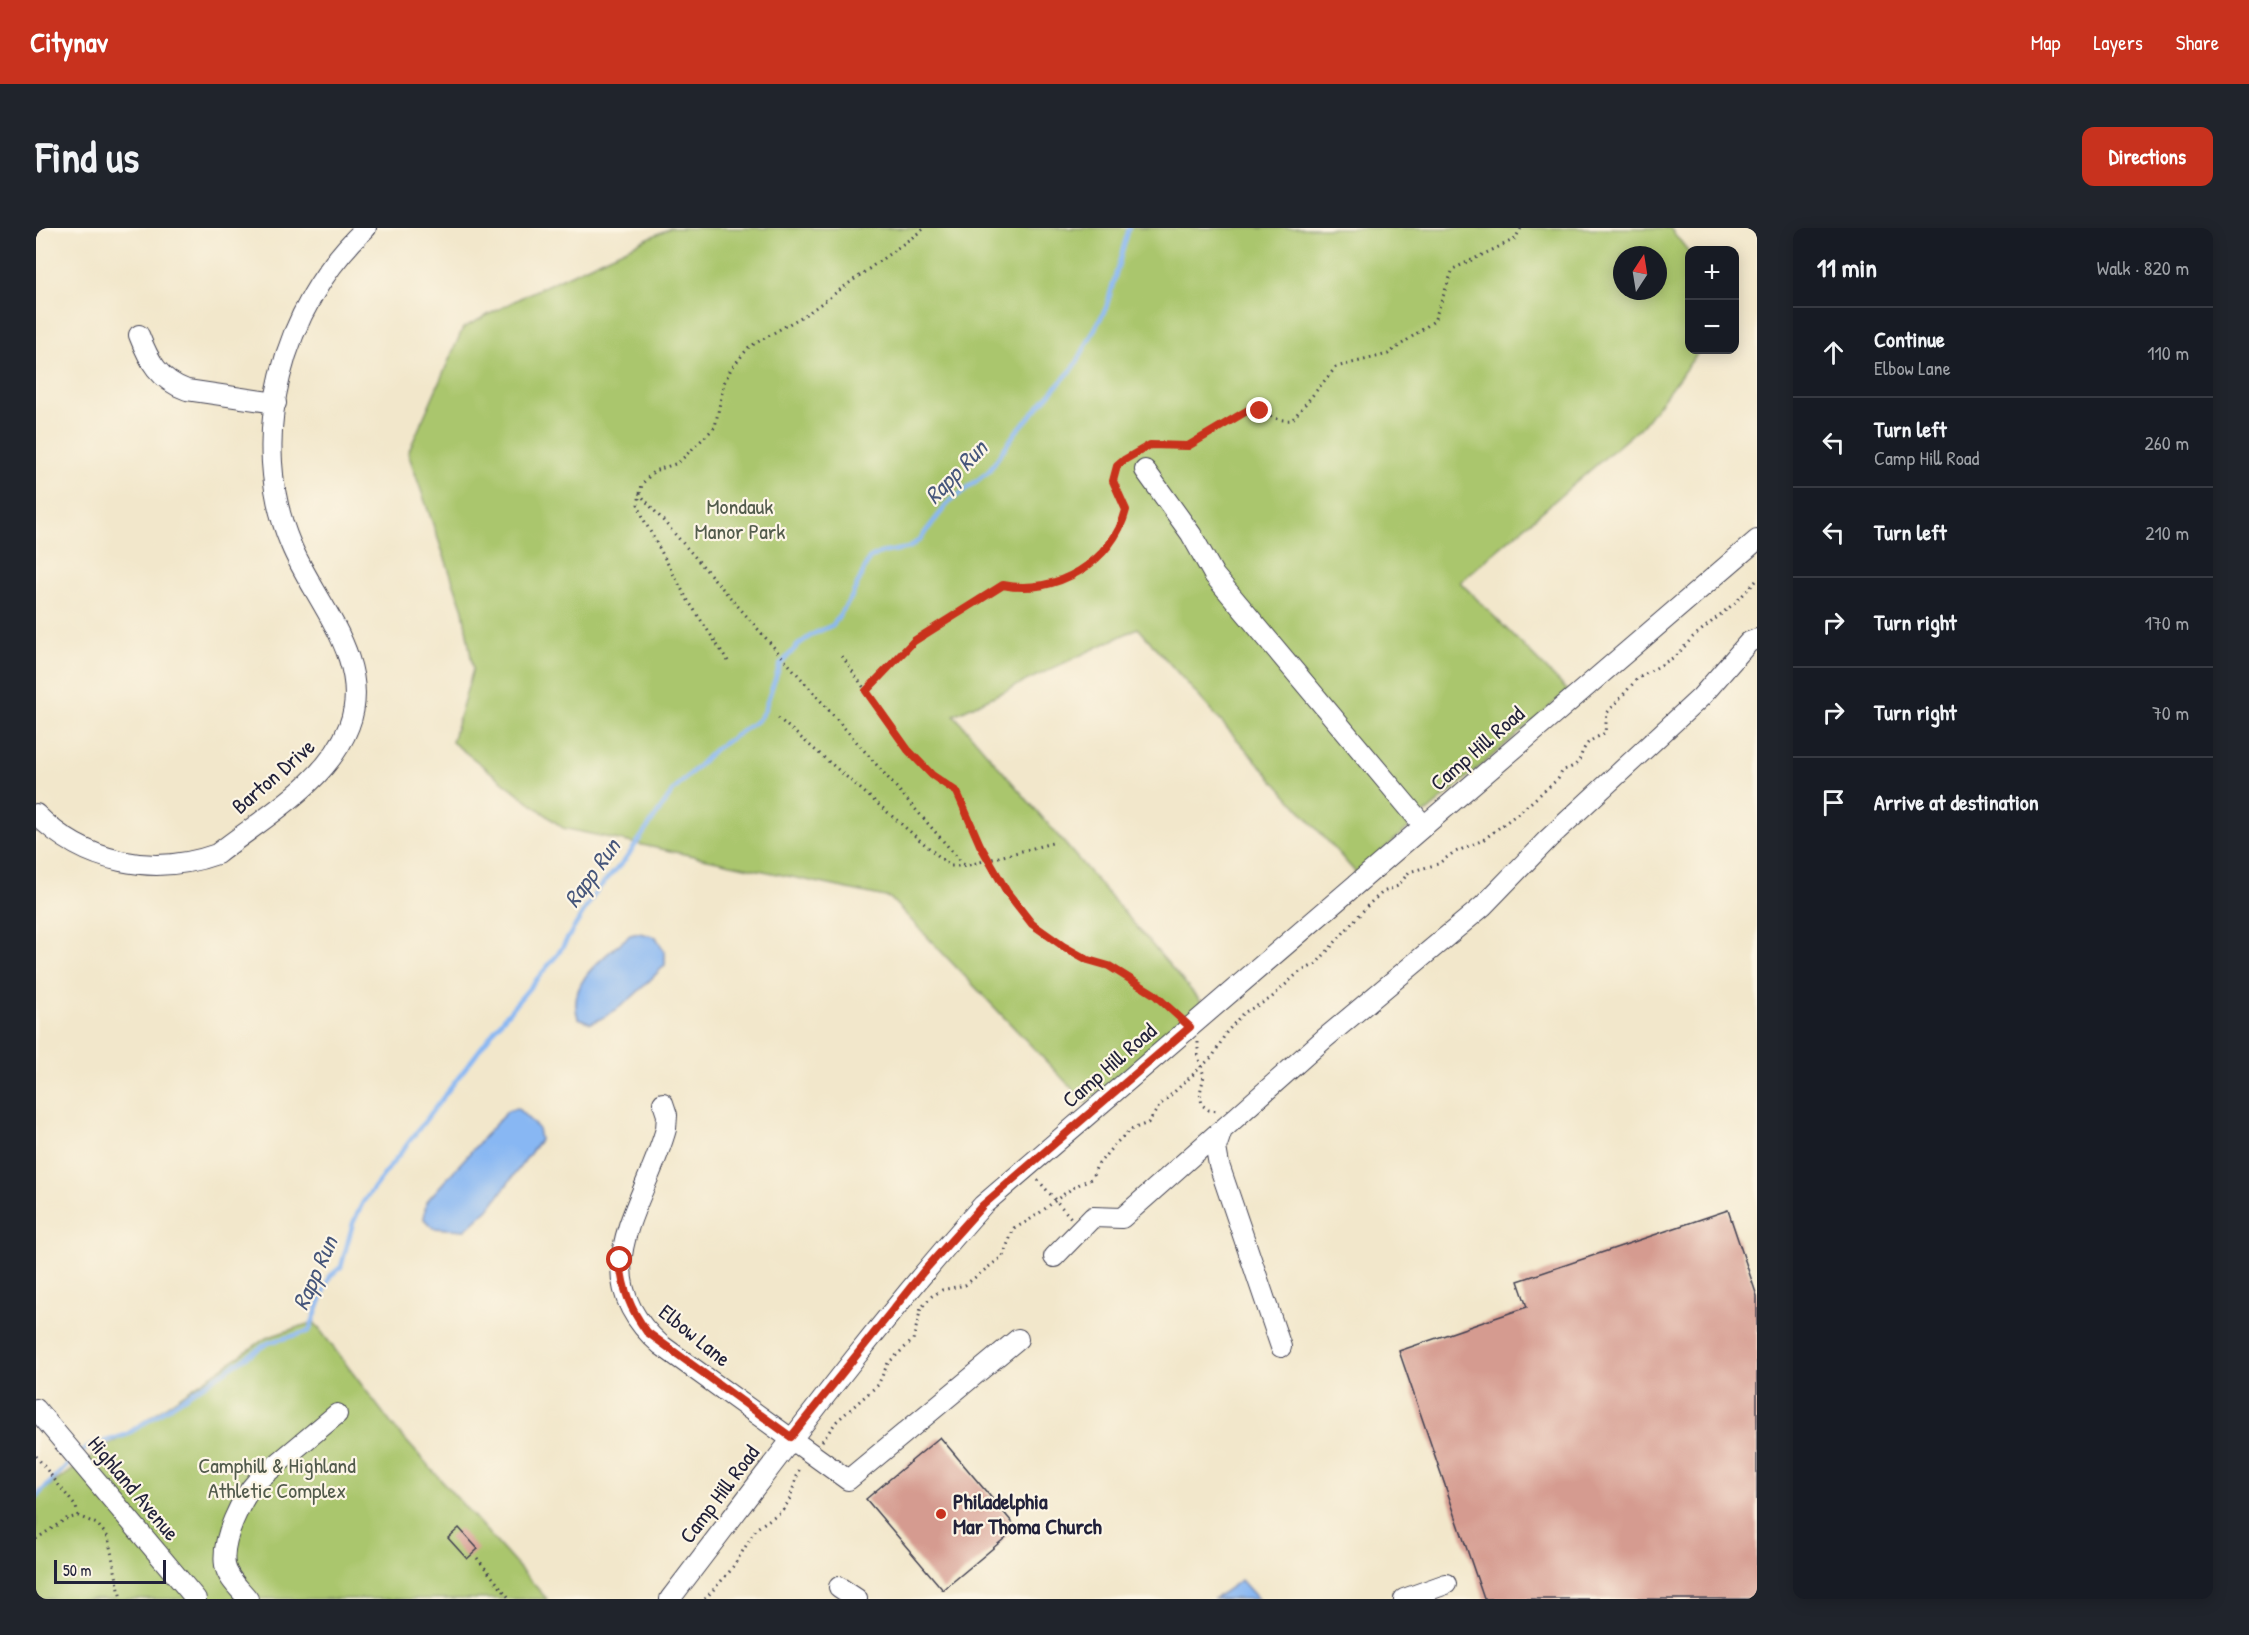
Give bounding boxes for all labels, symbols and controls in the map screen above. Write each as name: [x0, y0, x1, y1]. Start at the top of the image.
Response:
text: Citynav: [30, 23, 108, 61]
text: Map: [2031, 28, 2060, 57]
text: Layers: [2093, 28, 2143, 57]
text: Share: [2176, 28, 2219, 57]
button: Directions: [2082, 127, 2213, 186]
text: Find us: [36, 128, 139, 185]
north arrow: [1613, 246, 1667, 300]
map controls: [1685, 246, 1739, 354]
button: +: [1685, 246, 1739, 300]
text: 11 min: [1817, 250, 1877, 285]
text: Walk · 820 m: [2097, 254, 2189, 281]
button: −: [1685, 300, 1739, 354]
text: Continue: [1874, 324, 1945, 354]
icon: ahead: [1817, 336, 1850, 369]
text: 110 m: [2147, 339, 2189, 366]
text: Elbow Lane: [1874, 354, 1951, 381]
route end: [1246, 397, 1272, 423]
text: Turn left: [1874, 414, 1947, 444]
icon: left: [1817, 426, 1850, 459]
text: 260 m: [2145, 429, 2189, 456]
water label: Rapp Run: [917, 431, 996, 511]
text: Camp Hill Road: [1874, 444, 1979, 471]
park label: Mondauk Manor Park: [695, 491, 785, 546]
icon: left: [1817, 516, 1850, 549]
text: Turn left: [1874, 517, 1947, 547]
text: 210 m: [2145, 519, 2189, 546]
icon: right: [1817, 606, 1850, 639]
text: Turn right: [1874, 607, 1957, 637]
text: 170 m: [2145, 609, 2189, 636]
icon: right: [1817, 696, 1850, 729]
text: Turn right: [1874, 697, 1957, 727]
street label: Camp Hill Road: [1423, 698, 1531, 797]
text: 70 m: [2152, 699, 2189, 726]
street label: Barton Drive: [225, 731, 321, 820]
icon: arrive: [1817, 786, 1850, 819]
text: Arrive at destination: [1874, 787, 2039, 817]
water label: Rapp Run: [555, 830, 629, 914]
street label: Camp Hill Road: [1055, 1015, 1163, 1114]
water label: Rapp Run: [284, 1229, 346, 1315]
route start: [606, 1246, 632, 1272]
street label: Elbow Lane: [653, 1297, 737, 1373]
street label: Highland Avenue: [81, 1429, 187, 1547]
street label: Camp Hill Road: [672, 1438, 766, 1549]
park label: Camphill & Highland Athletic Complex: [198, 1450, 356, 1505]
place label: Philadelphia Mar Thoma Church: [953, 1486, 1102, 1541]
marker: Philadelphia Mar Thoma Church: [934, 1507, 948, 1521]
scale bar: [54, 1557, 166, 1584]
text: 50 m: [63, 1559, 92, 1581]

